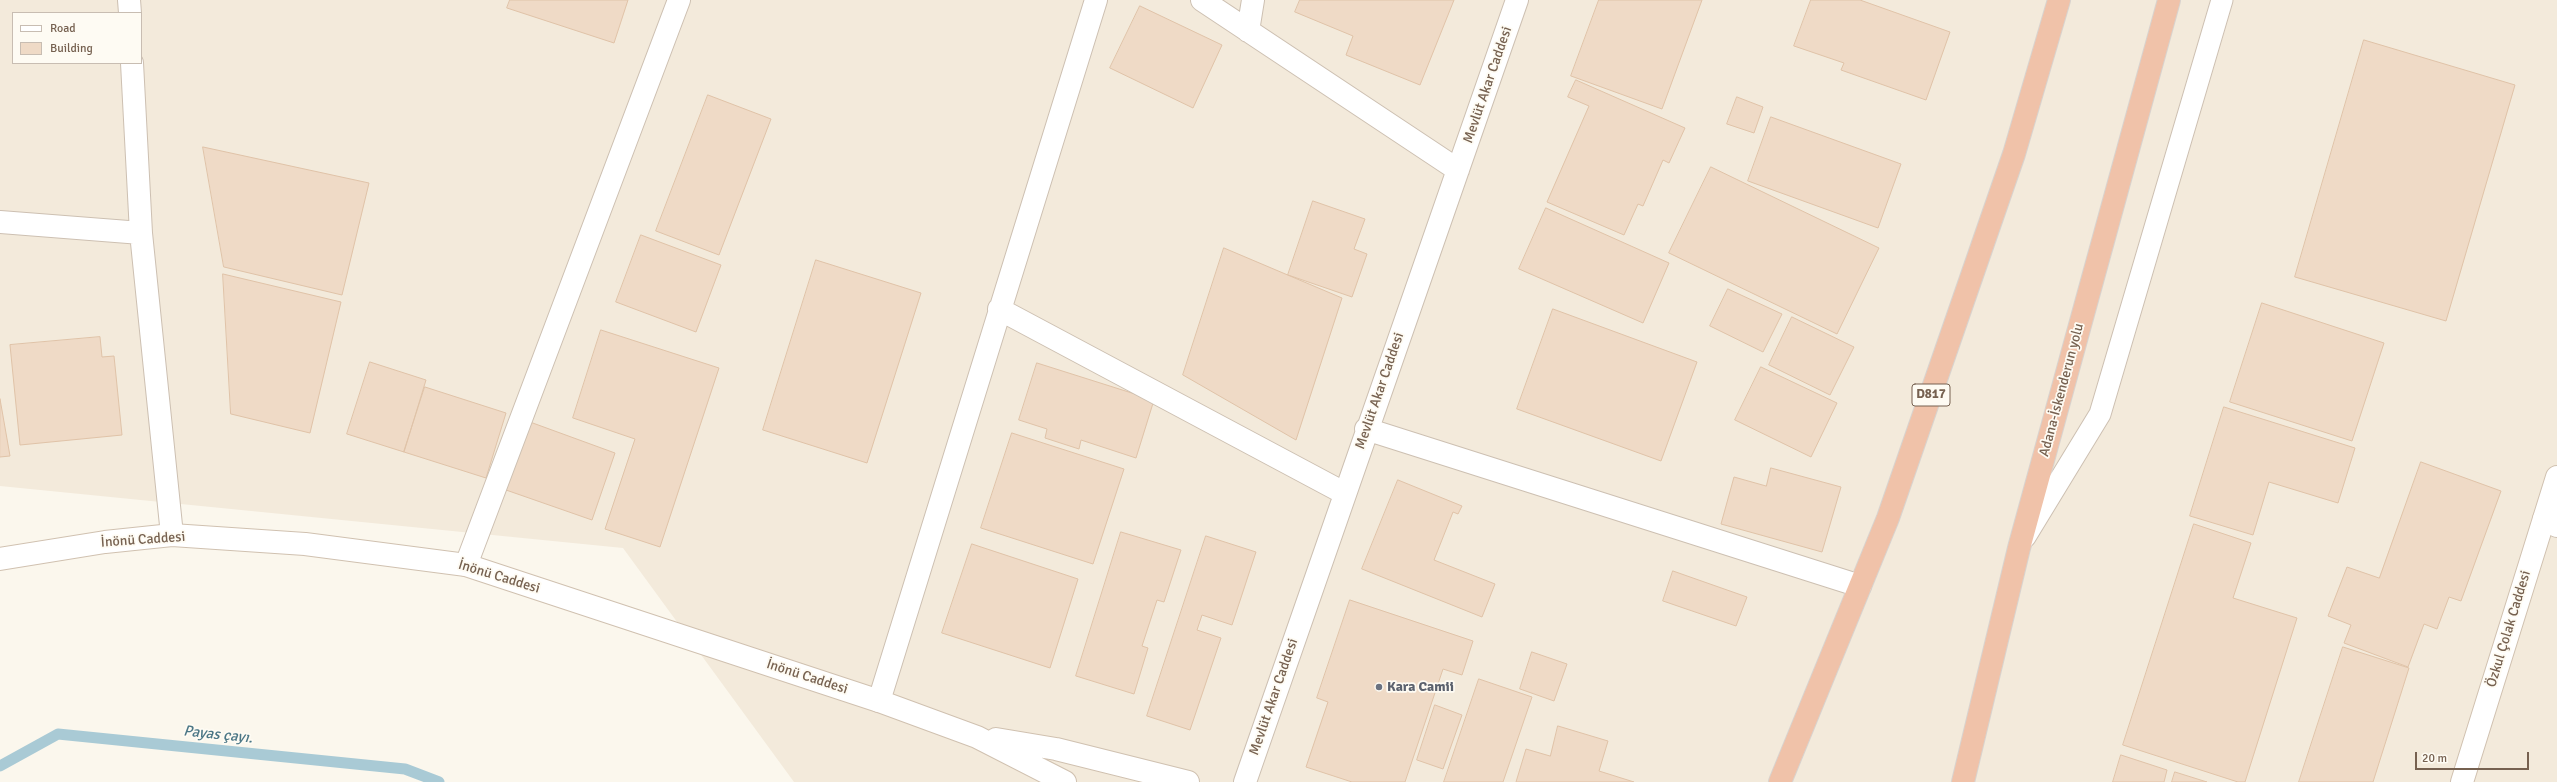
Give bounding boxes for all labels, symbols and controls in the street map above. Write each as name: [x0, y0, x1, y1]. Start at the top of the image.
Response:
legend: [12, 12, 142, 64]
text: Road: [50, 21, 76, 36]
street label: Mevlüt Akar Caddesi: [1460, 24, 1516, 146]
text: Building: [50, 41, 93, 56]
street label: Adana-İskenderun yolu: [2036, 321, 2088, 459]
street label: Mevlüt Akar Caddesi: [1352, 330, 1408, 452]
road number: D817: [1912, 384, 1950, 406]
street label: İnönü Caddesi: [100, 529, 186, 551]
street label: İnönü Caddesi: [456, 557, 542, 597]
street label: Özkul Çolak Caddesi: [2483, 569, 2535, 689]
street label: Mevlüt Akar Caddesi: [1246, 636, 1302, 758]
street label: İnönü Caddesi: [764, 656, 850, 698]
place label: Kara Camii: [1387, 679, 1454, 695]
marker: Kara Camii: [1374, 682, 1384, 692]
water label: Payas çayı.: [182, 722, 254, 748]
scale bar: [2417, 744, 2531, 770]
text: 20 m: [2422, 751, 2447, 766]

